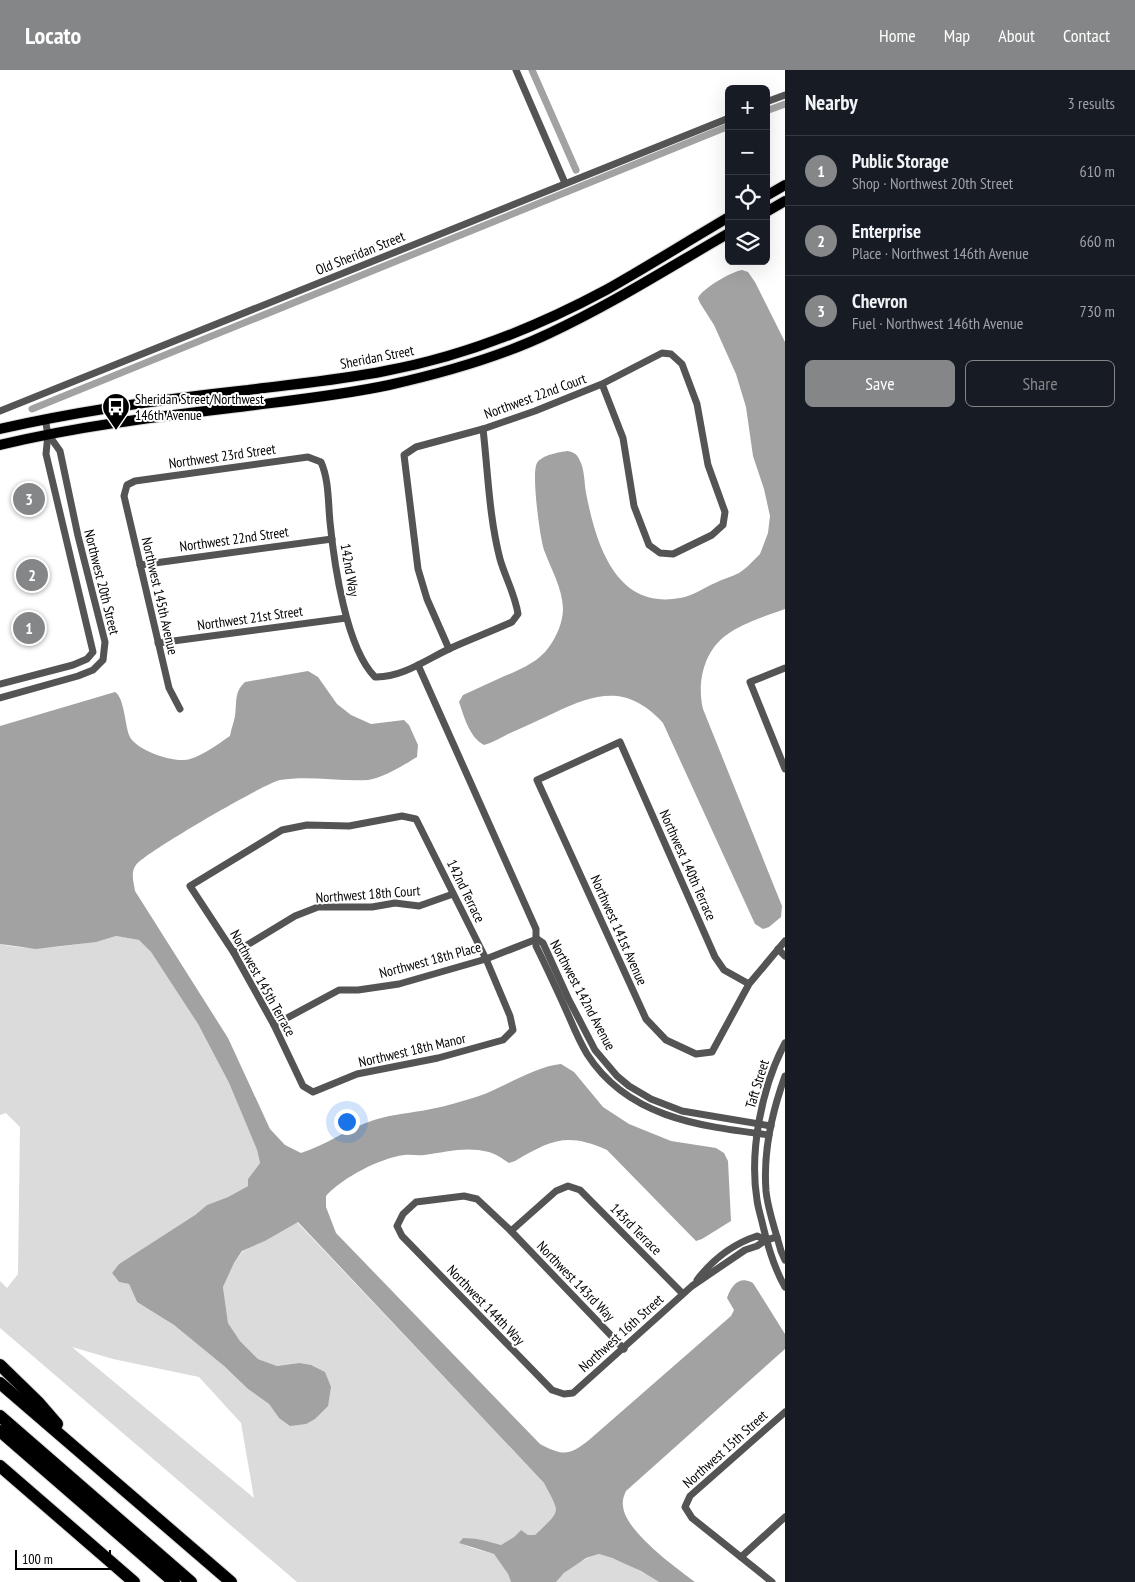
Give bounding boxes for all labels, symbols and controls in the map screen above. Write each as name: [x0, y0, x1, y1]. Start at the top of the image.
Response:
text: Locato: [25, 20, 81, 51]
text: Home: [879, 24, 916, 47]
text: Map: [944, 24, 970, 47]
text: About: [998, 24, 1035, 47]
text: Contact: [1063, 24, 1110, 47]
map controls: [725, 85, 770, 265]
button: +: [725, 85, 770, 130]
text: Nearby: [805, 89, 858, 116]
text: 3 results: [1068, 93, 1115, 113]
button: −: [725, 130, 770, 175]
text: Public Storage: [852, 149, 949, 173]
text: 1: [817, 161, 825, 181]
text: 610 m: [1080, 161, 1115, 181]
text: Shop · Northwest 20th Street: [852, 173, 1013, 193]
button: locate: [725, 175, 770, 220]
text: Enterprise: [852, 219, 921, 243]
button: layers: [725, 220, 770, 265]
street label: Old Sheridan Street: [313, 227, 407, 279]
text: 2: [817, 231, 825, 251]
text: 660 m: [1080, 231, 1115, 251]
text: Place · Northwest 146th Avenue: [852, 243, 1029, 263]
text: Chevron: [852, 289, 907, 313]
text: 3: [817, 301, 825, 321]
text: 730 m: [1080, 301, 1115, 321]
text: Fuel · Northwest 146th Avenue: [852, 313, 1023, 333]
street label: Sheridan Street: [339, 341, 415, 373]
button: Save: [805, 360, 955, 407]
button: Share: [965, 360, 1115, 407]
street label: Northwest 22nd Court: [482, 369, 589, 423]
place label: Sheridan Street/Northwest 146th Avenue: [135, 390, 264, 424]
bus stop icon: Sheridan Street/Northwest 146th Avenue: [101, 392, 131, 431]
street label: Northwest 23rd Street: [167, 440, 277, 472]
pin: 3: [13, 480, 45, 518]
street label: Northwest 22nd Street: [178, 522, 290, 556]
street label: Northwest 20th Street: [80, 528, 124, 637]
street label: Northwest 145th Avenue: [138, 535, 182, 657]
street label: 142nd Way: [336, 542, 364, 599]
pin: 2: [16, 556, 48, 594]
street label: Northwest 21st Street: [196, 602, 304, 634]
pin: 1: [13, 609, 45, 647]
street label: Northwest 140th Terrace: [656, 807, 721, 923]
street label: 142nd Terrace: [443, 856, 489, 926]
street label: Northwest 141st Avenue: [587, 872, 651, 988]
street label: Northwest 18th Court: [315, 881, 421, 907]
street label: Northwest 145th Terrace: [226, 927, 300, 1040]
street label: Northwest 142nd Avenue: [546, 937, 620, 1053]
street label: Northwest 18th Place: [377, 938, 483, 982]
street label: Northwest 18th Manor: [357, 1029, 467, 1071]
street label: Taft Street: [741, 1057, 773, 1110]
your location: [334, 1109, 360, 1135]
street label: 143rd Terrace: [606, 1199, 666, 1259]
street label: Northwest 143rd Way: [533, 1237, 619, 1325]
street label: Northwest 144th Way: [443, 1261, 529, 1349]
street label: Northwest 16th Street: [575, 1290, 667, 1376]
street label: Northwest 15th Street: [679, 1406, 771, 1492]
scale bar: [15, 1547, 111, 1570]
text: 100 m: [22, 1550, 53, 1568]

